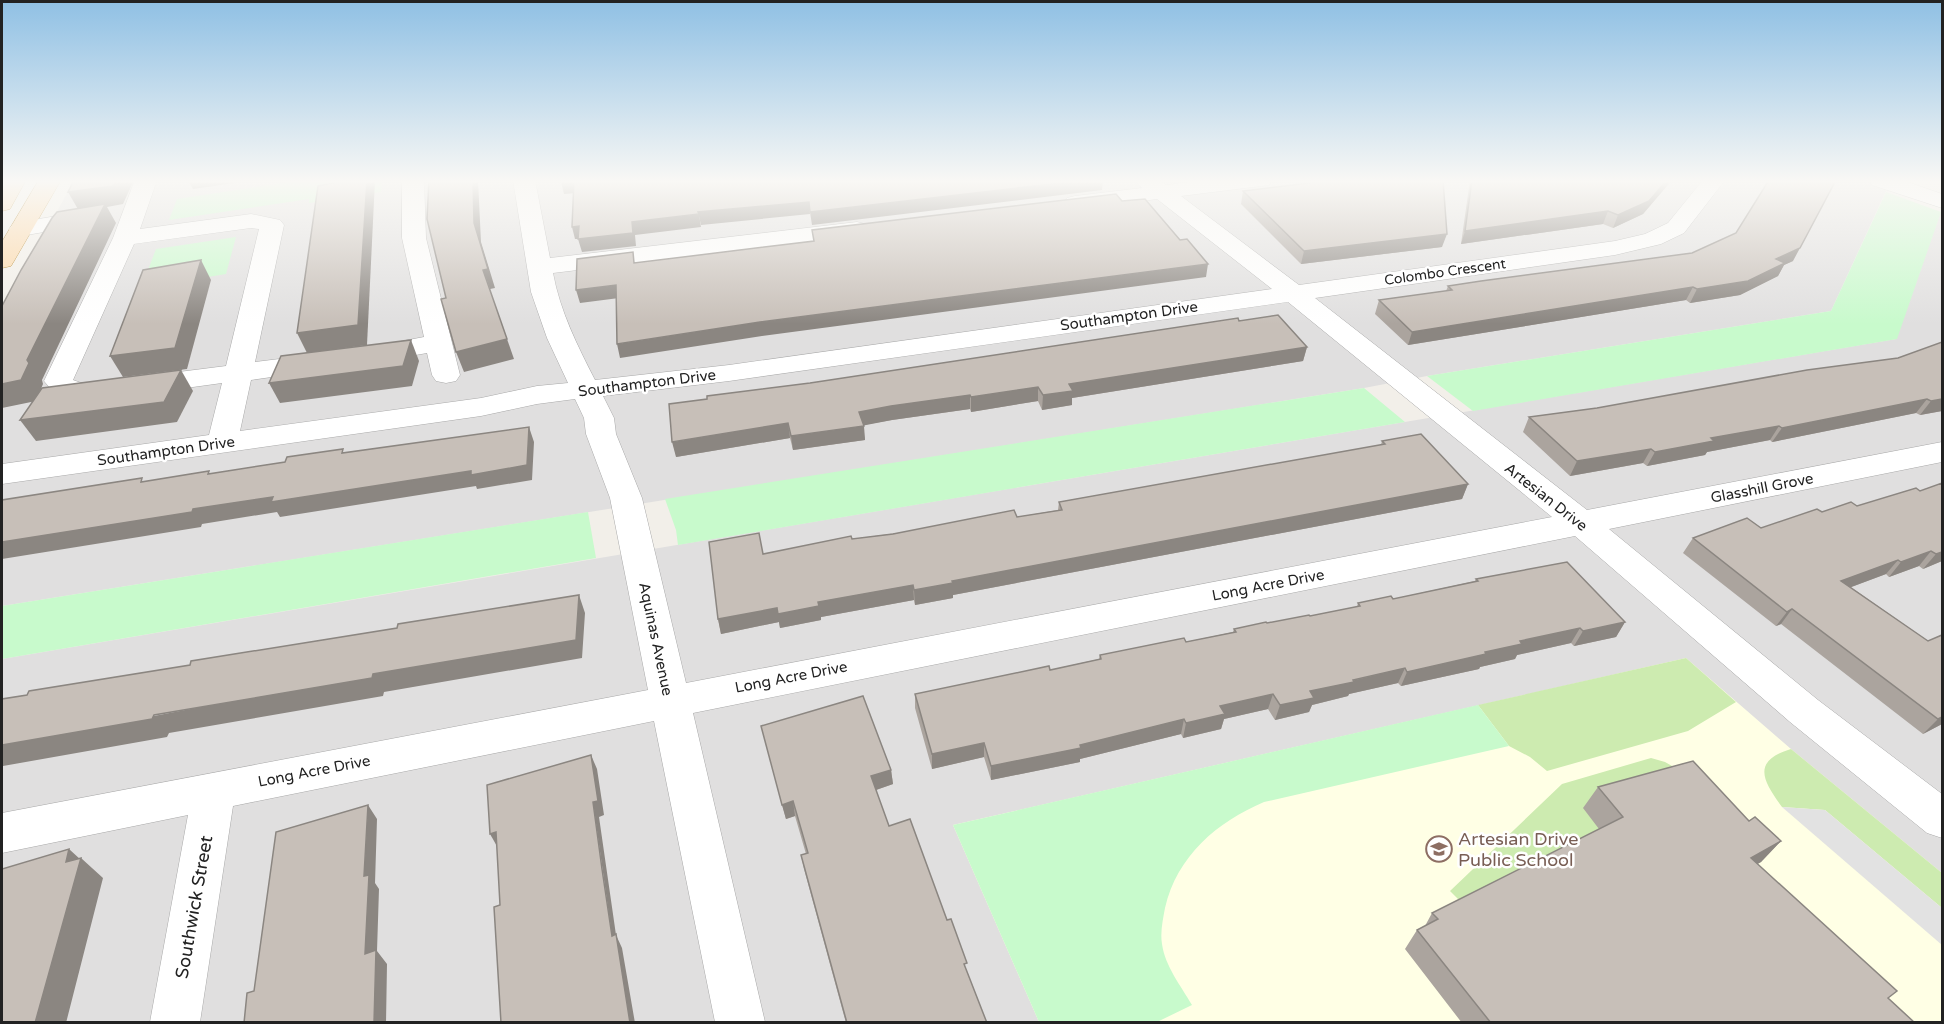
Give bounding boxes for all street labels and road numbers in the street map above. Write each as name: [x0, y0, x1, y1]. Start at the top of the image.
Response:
street label: Colombo Crescent: [1383, 255, 1507, 289]
street label: Southampton Drive: [1059, 297, 1199, 335]
street label: Southampton Drive: [577, 366, 717, 400]
street label: Southampton Drive: [96, 432, 236, 470]
street label: Artesian Drive: [1501, 459, 1591, 535]
street label: Glasshill Grove: [1709, 469, 1815, 507]
street label: Long Acre Drive: [1210, 565, 1326, 605]
street label: Aquinas Avenue: [635, 581, 677, 697]
street label: Long Acre Drive: [733, 657, 849, 697]
street label: Long Acre Drive: [256, 751, 372, 791]
street label: Southwick Street: [171, 834, 217, 980]

